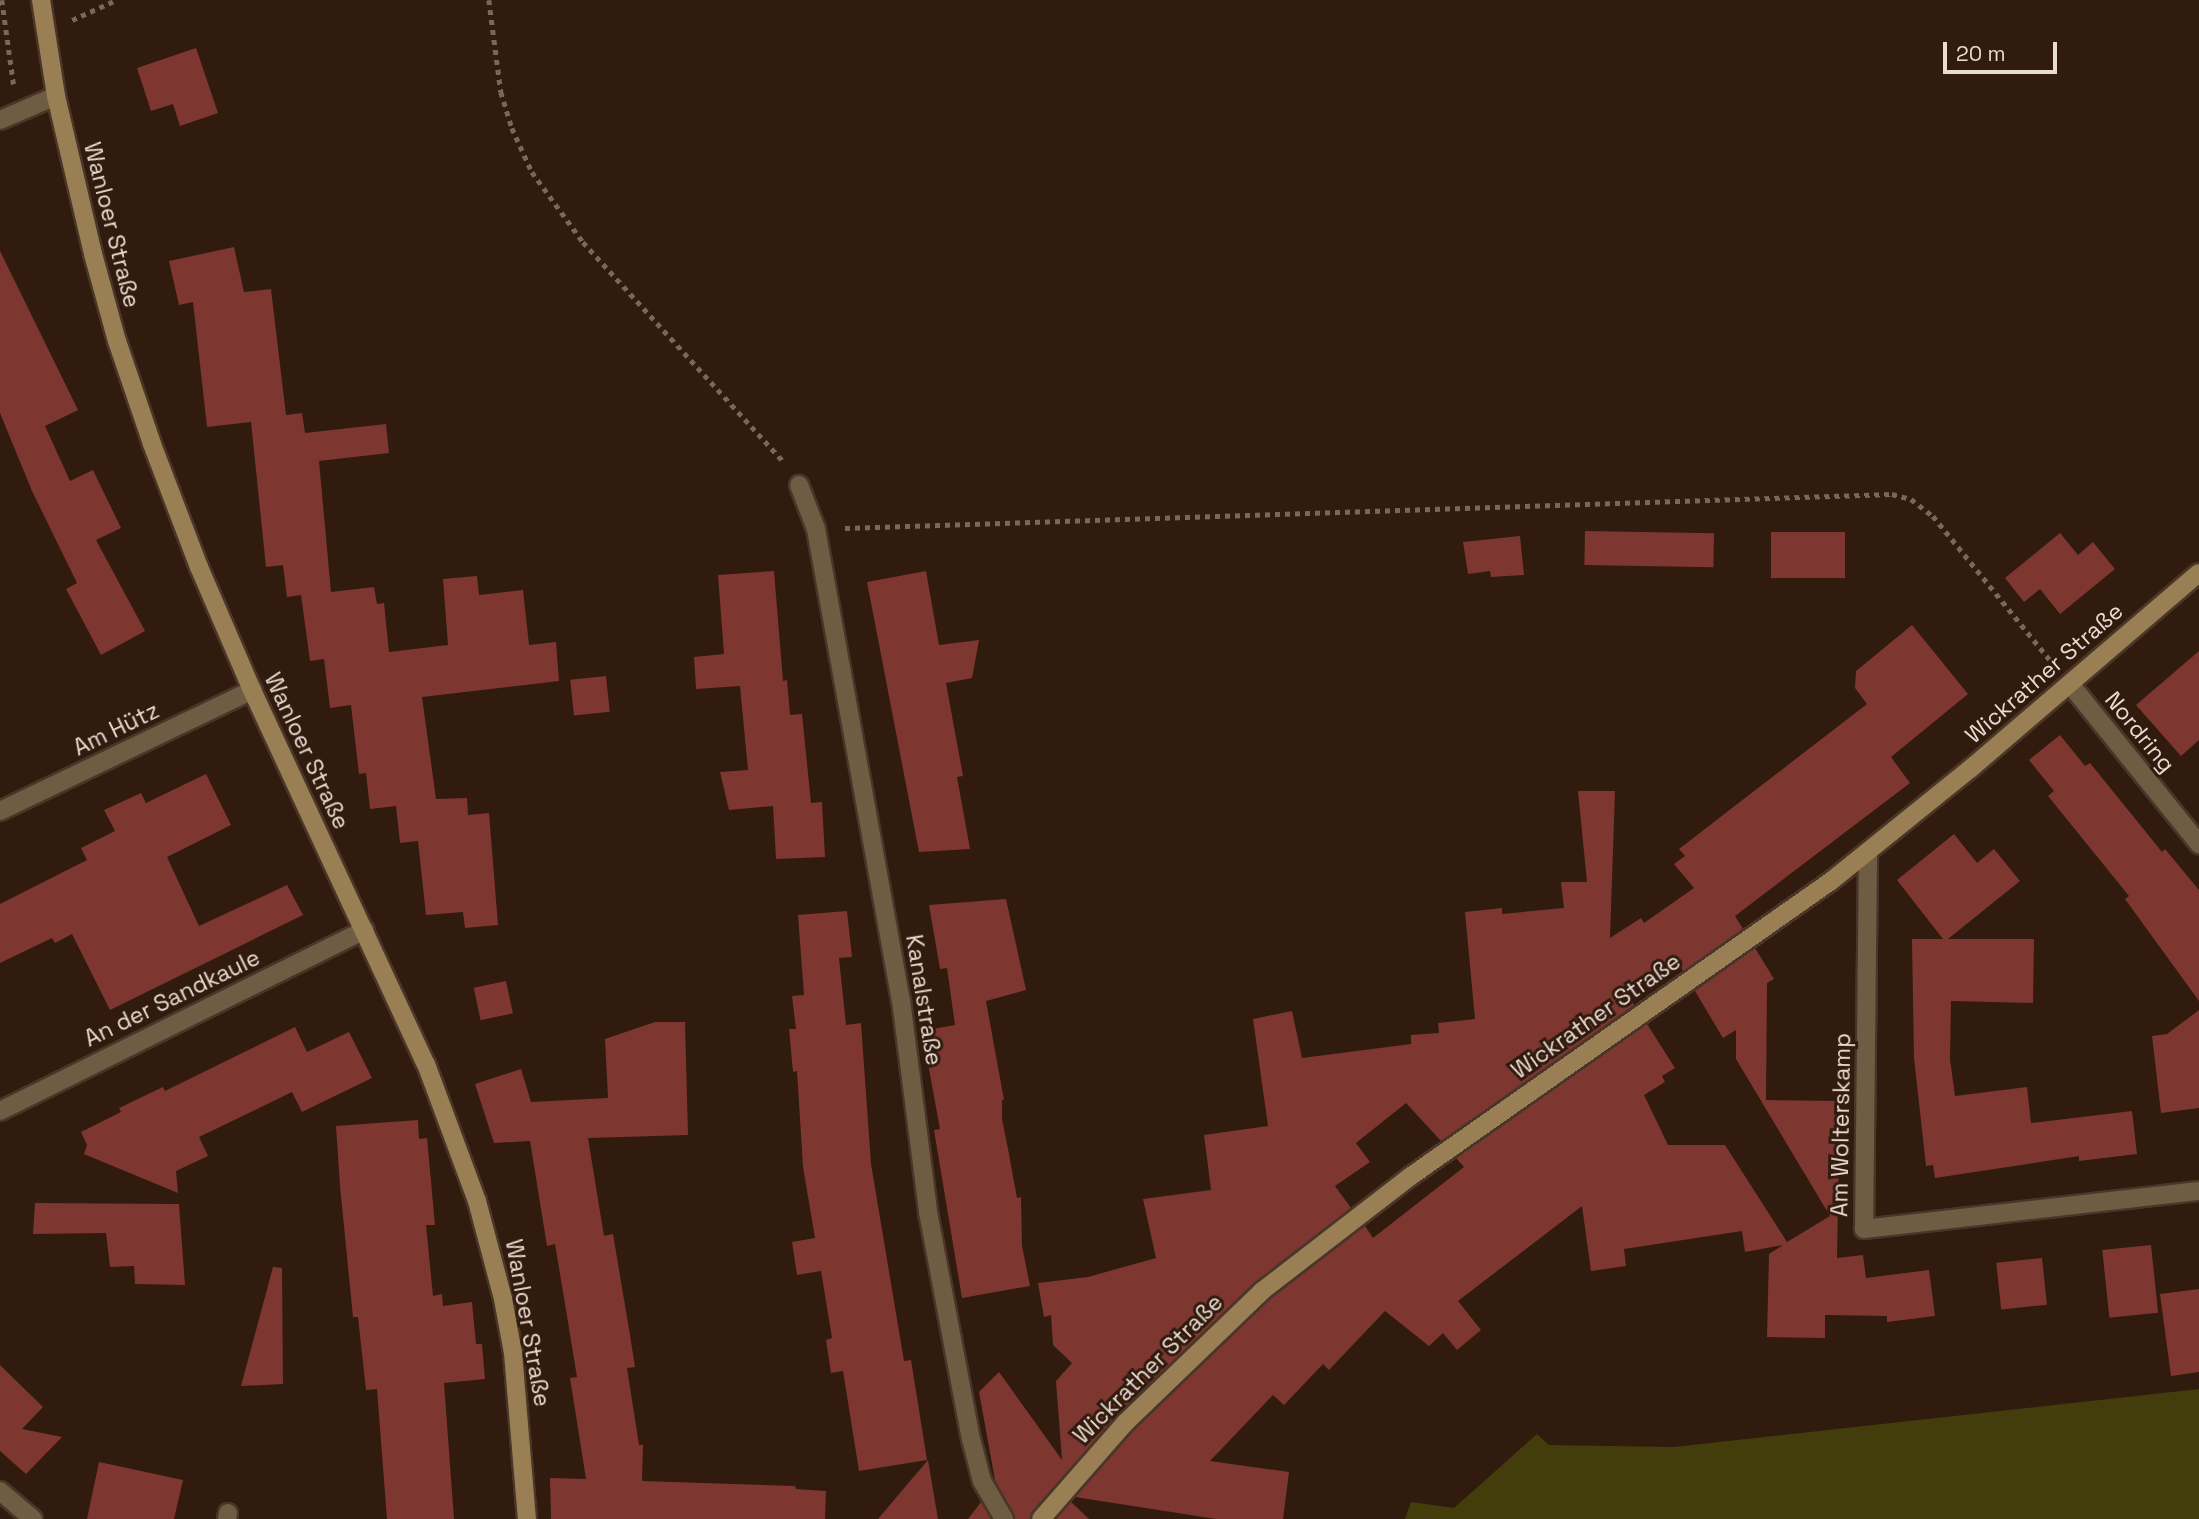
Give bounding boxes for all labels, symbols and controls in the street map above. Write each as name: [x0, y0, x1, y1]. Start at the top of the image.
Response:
scale bar: [1947, 28, 2061, 72]
text: 20 m: [1956, 40, 2006, 67]
street label: Wanloer Straße: [78, 139, 146, 311]
street label: Wickrather Straße: [1960, 597, 2128, 749]
street label: Wanloer Straße: [259, 668, 355, 834]
street label: Nordring: [2099, 686, 2181, 778]
street label: Am Hütz: [69, 696, 163, 762]
street label: Kanalstraße: [900, 933, 948, 1067]
street label: An der Sandkaule: [80, 943, 264, 1053]
street label: Wickrather Straße: [1506, 947, 1686, 1085]
street label: Am Wolterskamp: [1826, 1033, 1856, 1217]
street label: Wanloer Straße: [500, 1237, 556, 1409]
street label: Wickrather Straße: [1068, 1289, 1228, 1449]

